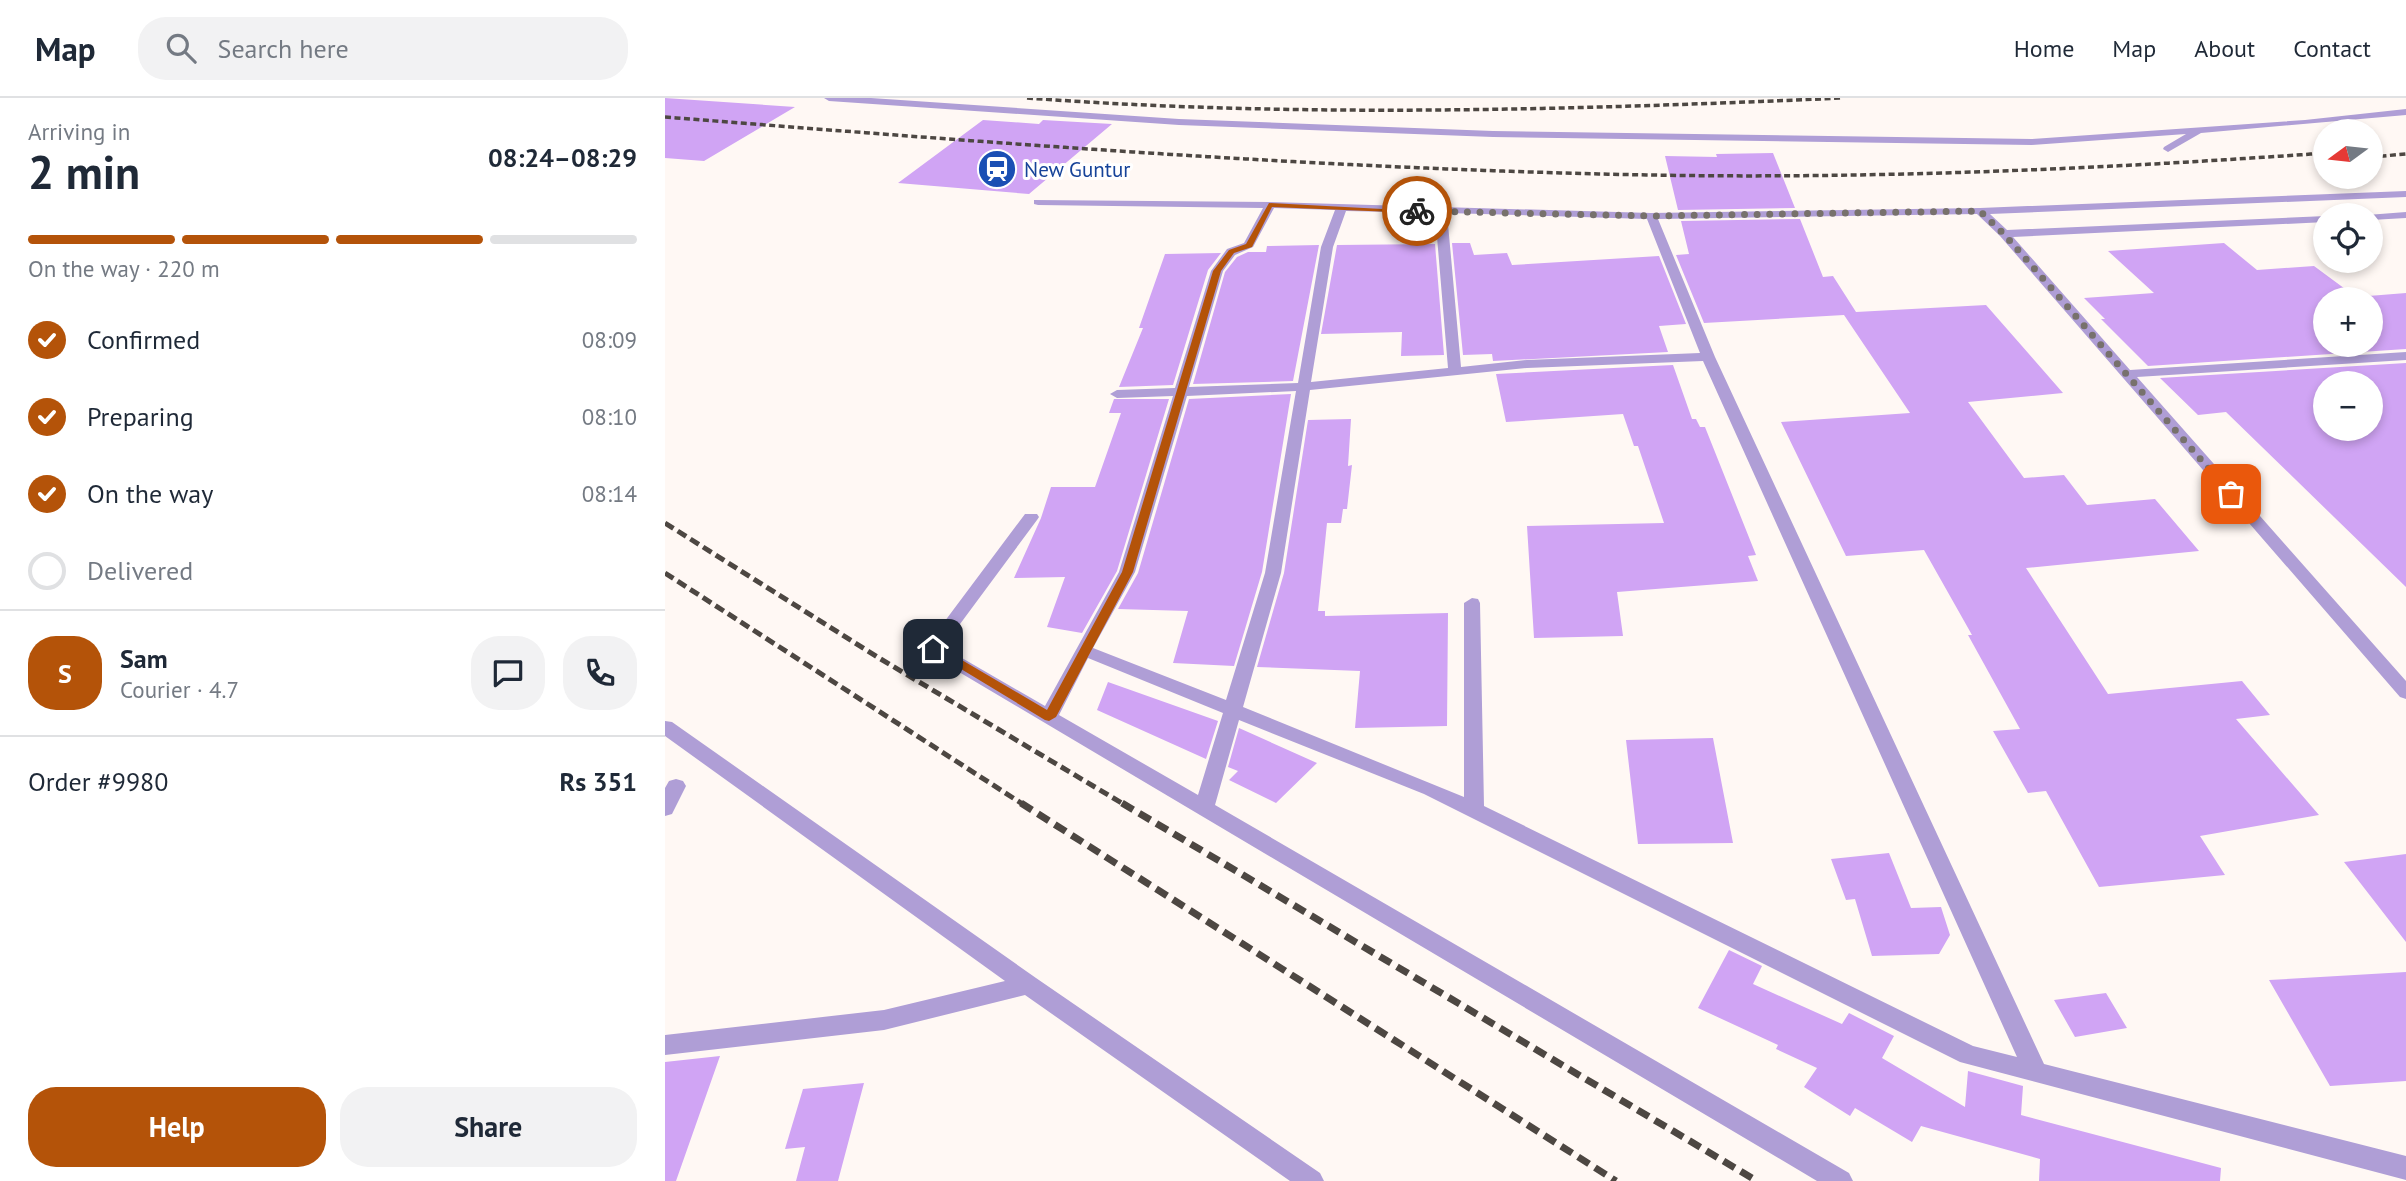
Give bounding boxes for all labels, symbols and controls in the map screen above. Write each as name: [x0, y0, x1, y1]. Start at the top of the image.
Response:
search box: [138, 17, 628, 80]
text: Map: [35, 27, 96, 70]
icon: search: [162, 29, 200, 67]
text: Search here: [218, 32, 349, 65]
text: Home: [2014, 33, 2074, 64]
text: Map: [2112, 33, 2156, 64]
text: About: [2194, 33, 2255, 64]
text: Contact: [2293, 33, 2371, 64]
text: Arriving in: [28, 117, 130, 146]
north arrow: [2313, 119, 2383, 189]
map controls: [2313, 119, 2383, 441]
text: 08:24–08:29: [488, 141, 637, 174]
text: 2 min: [28, 142, 140, 202]
station icon: New Guntur: [976, 148, 1018, 190]
place label: New Guntur: [1024, 156, 1130, 183]
courier: [1382, 176, 1452, 246]
icon: bike: [1398, 192, 1436, 230]
button: locate: [2313, 203, 2383, 273]
text: On the way · 220 m: [28, 254, 220, 283]
button: +: [2313, 287, 2383, 357]
icon: check: [28, 321, 66, 359]
text: Confirmed: [87, 323, 200, 356]
text: 08:09: [582, 325, 637, 354]
button: −: [2313, 371, 2383, 441]
icon: check: [28, 398, 66, 436]
text: Preparing: [87, 400, 194, 433]
text: 08:10: [582, 402, 637, 431]
pin: [2201, 464, 2261, 524]
icon: check: [28, 475, 66, 513]
icon: bag: [2212, 475, 2250, 513]
text: On the way: [87, 477, 213, 510]
text: 08:14: [582, 479, 637, 508]
text: Delivered: [87, 554, 193, 587]
pin: [903, 619, 963, 679]
icon: home: [914, 630, 952, 668]
button: chat: [471, 636, 545, 710]
button: phone: [563, 636, 637, 710]
text: Sam: [120, 642, 168, 675]
text: S: [58, 657, 72, 690]
text: Courier · 4.7: [120, 675, 239, 704]
text: Order #9980: [28, 765, 168, 798]
text: Rs 351: [560, 765, 637, 798]
button: Help: [28, 1087, 326, 1167]
button: Share: [340, 1087, 637, 1167]

